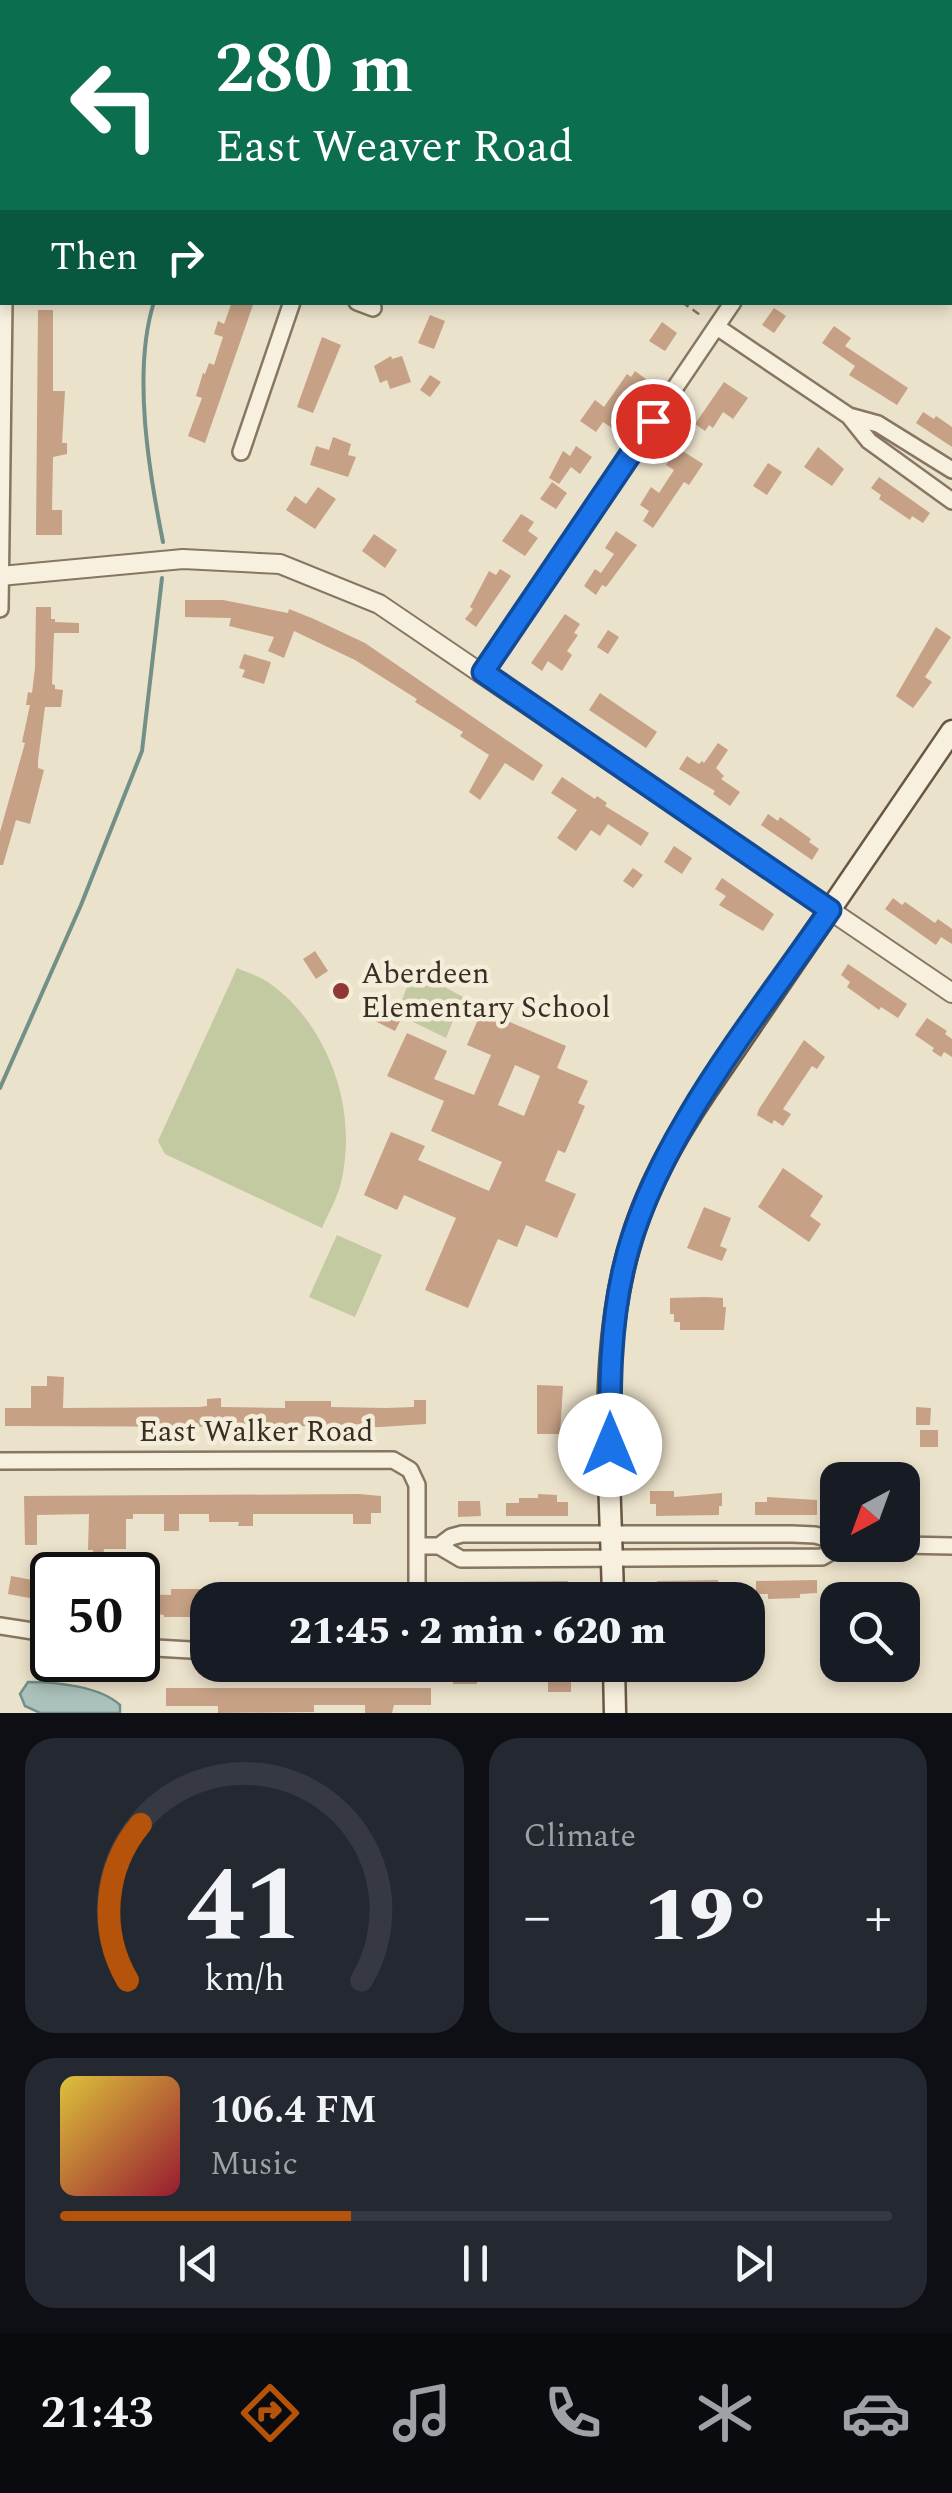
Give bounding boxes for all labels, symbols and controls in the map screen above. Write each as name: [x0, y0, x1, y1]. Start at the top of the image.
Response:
text: 280 m: [215, 17, 413, 123]
icon: left: [50, 40, 180, 170]
text: East Weaver Road: [215, 113, 574, 182]
text: Then: [50, 229, 138, 287]
icon: right: [158, 230, 213, 285]
pin: [611, 379, 696, 464]
icon: arrive: [626, 394, 681, 449]
place label: Aberdeen Elementary School: [361, 951, 611, 1031]
marker: Aberdeen Elementary School: [330, 980, 352, 1002]
position arrow: [558, 1393, 662, 1497]
street label: East Walker Road: [139, 1409, 373, 1455]
north arrow: [820, 1462, 920, 1562]
map controls: [820, 1462, 920, 1682]
speed limit sign: 50: [30, 1552, 160, 1682]
button: search: [820, 1582, 920, 1682]
text: 21:45 · 2 min · 620 m: [289, 1603, 666, 1661]
text: Climate: [524, 1812, 636, 1861]
text: 41: [186, 1828, 303, 1986]
text: 19°: [644, 1860, 772, 1974]
text: −: [524, 1876, 551, 1959]
text: +: [864, 1876, 892, 1959]
text: km/h: [204, 1952, 284, 2007]
text: 106.4 FM: [210, 2082, 377, 2140]
text: Music: [210, 2140, 298, 2189]
icon: previous: [171, 2236, 226, 2291]
icon: pause: [448, 2236, 503, 2291]
icon: next: [726, 2236, 781, 2291]
icon: directions: [235, 2378, 305, 2448]
icon: music: [387, 2378, 457, 2448]
icon: phone: [538, 2378, 608, 2448]
icon: climate: [690, 2378, 760, 2448]
icon: car: [841, 2378, 911, 2448]
text: 21:43: [41, 2379, 154, 2448]

